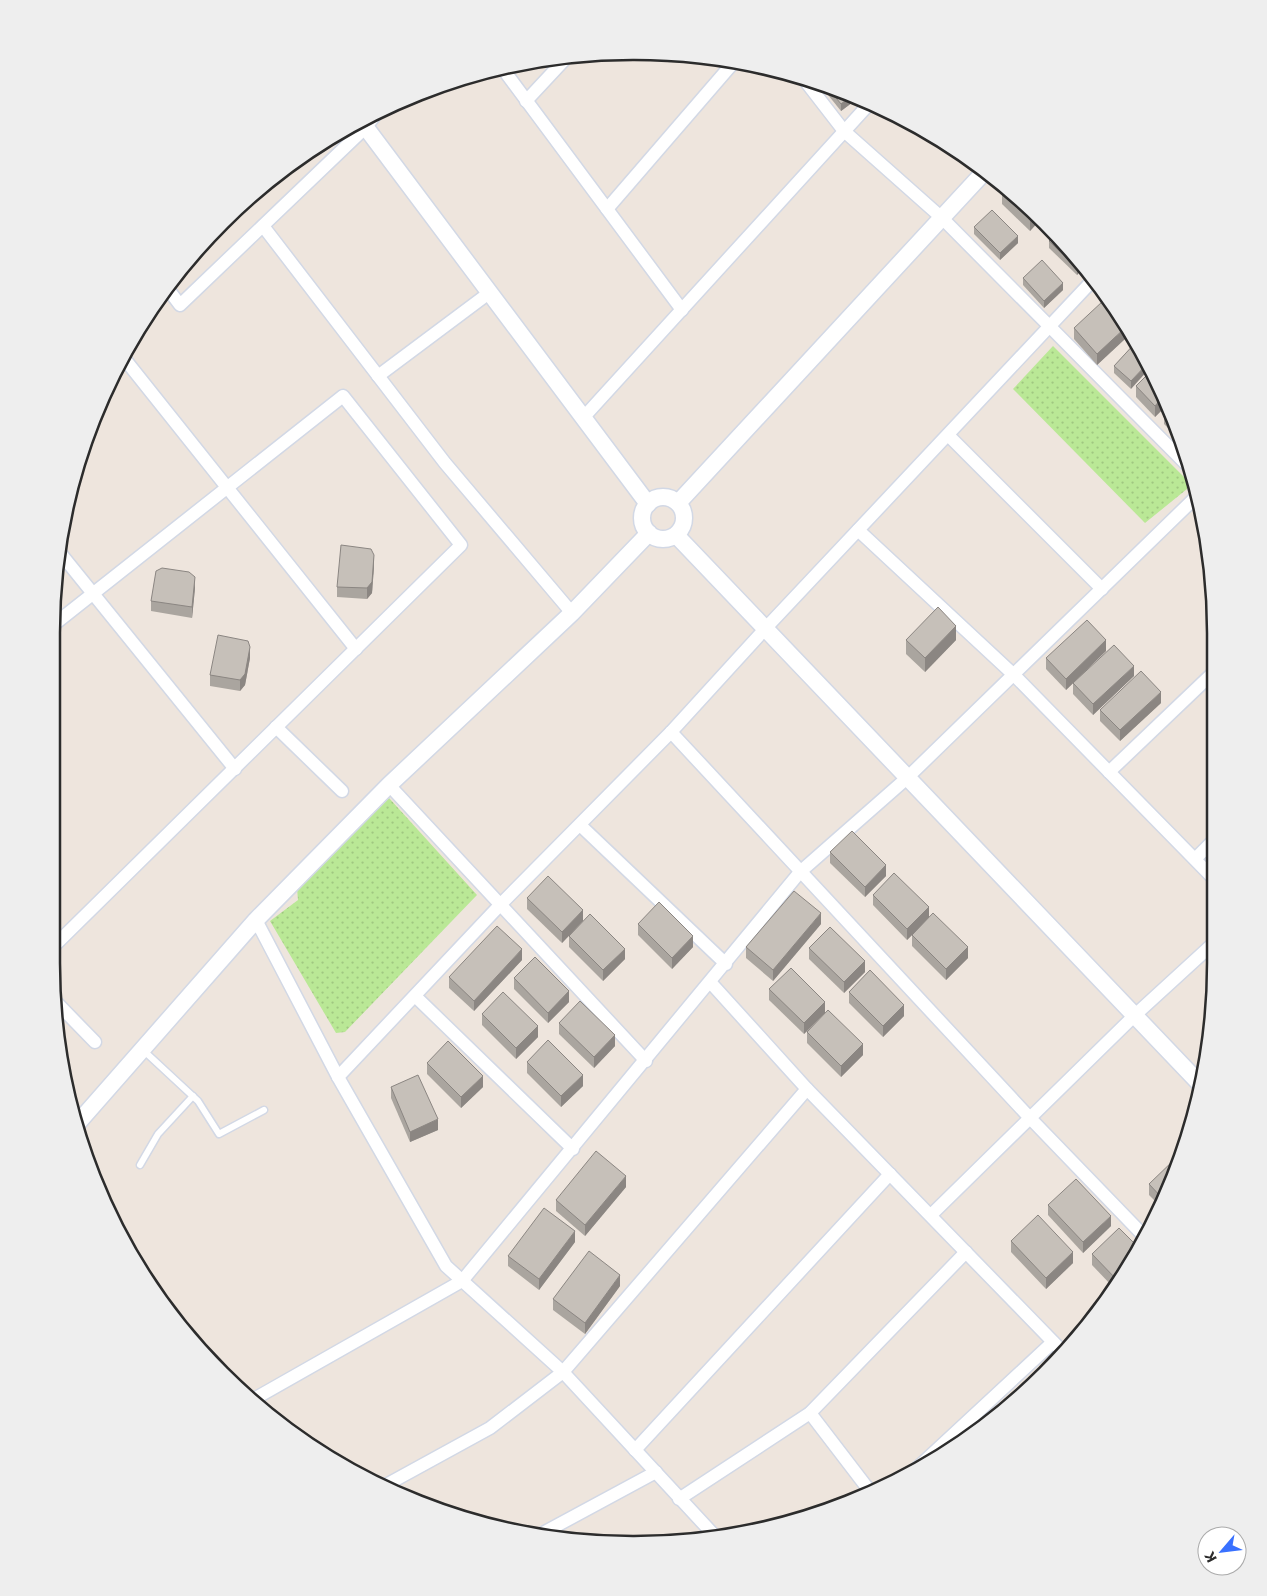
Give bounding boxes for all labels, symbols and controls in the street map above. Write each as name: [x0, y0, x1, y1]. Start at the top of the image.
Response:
north arrow: [1197, 1526, 1247, 1576]
text: K: [1200, 1549, 1220, 1566]

